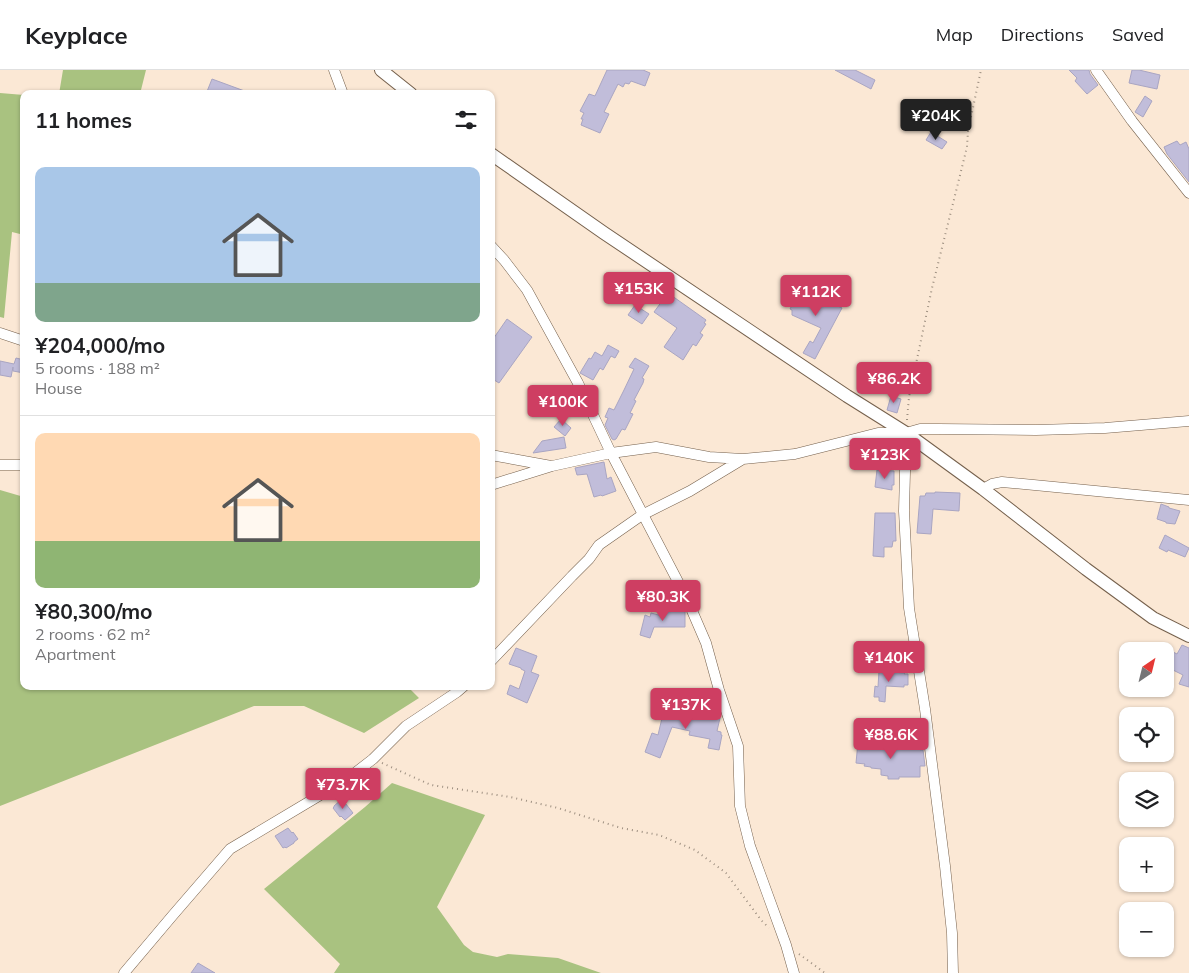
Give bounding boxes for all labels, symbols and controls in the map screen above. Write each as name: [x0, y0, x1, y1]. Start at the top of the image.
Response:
text: Keyplace: [25, 20, 128, 50]
text: Map: [936, 23, 973, 46]
text: Directions: [1001, 23, 1084, 46]
text: Saved: [1112, 23, 1164, 46]
pin: ¥204K: [901, 98, 971, 141]
text: ¥204K: [911, 105, 961, 125]
icon: filters: [452, 106, 480, 134]
text: 11 homes: [35, 107, 132, 133]
icon: home: [213, 200, 303, 290]
pin: ¥153K: [604, 272, 674, 314]
pin: ¥112K: [781, 274, 851, 317]
text: ¥153K: [614, 278, 664, 298]
text: ¥112K: [791, 281, 841, 301]
text: ¥204,000/mo: [35, 332, 165, 358]
text: 5 rooms · 188 m²: [35, 358, 160, 378]
pin: ¥86.2K: [853, 362, 935, 404]
text: ¥86.2K: [867, 368, 921, 388]
text: House: [35, 378, 82, 398]
pin: ¥100K: [528, 384, 598, 427]
text: ¥100K: [538, 391, 588, 411]
pin: ¥123K: [850, 438, 920, 480]
text: ¥123K: [860, 444, 910, 464]
icon: home: [213, 465, 303, 555]
pin: ¥80.3K: [622, 580, 704, 622]
text: ¥80.3K: [636, 586, 690, 606]
text: ¥80,300/mo: [35, 598, 153, 624]
text: 2 rooms · 62 m²: [35, 624, 150, 644]
pin: ¥140K: [854, 640, 924, 683]
north arrow: [1119, 642, 1174, 698]
map controls: [1119, 642, 1174, 957]
text: Apartment: [35, 644, 116, 664]
text: ¥140K: [864, 647, 914, 667]
pin: ¥137K: [651, 688, 721, 730]
text: ¥137K: [661, 694, 711, 714]
button: locate: [1119, 707, 1174, 762]
pin: ¥88.6K: [850, 718, 932, 760]
text: ¥88.6K: [864, 724, 918, 744]
pin: ¥73.7K: [302, 768, 384, 810]
button: layers: [1119, 772, 1174, 827]
text: ¥73.7K: [316, 774, 370, 794]
button: +: [1119, 837, 1174, 892]
button: −: [1119, 902, 1174, 957]

